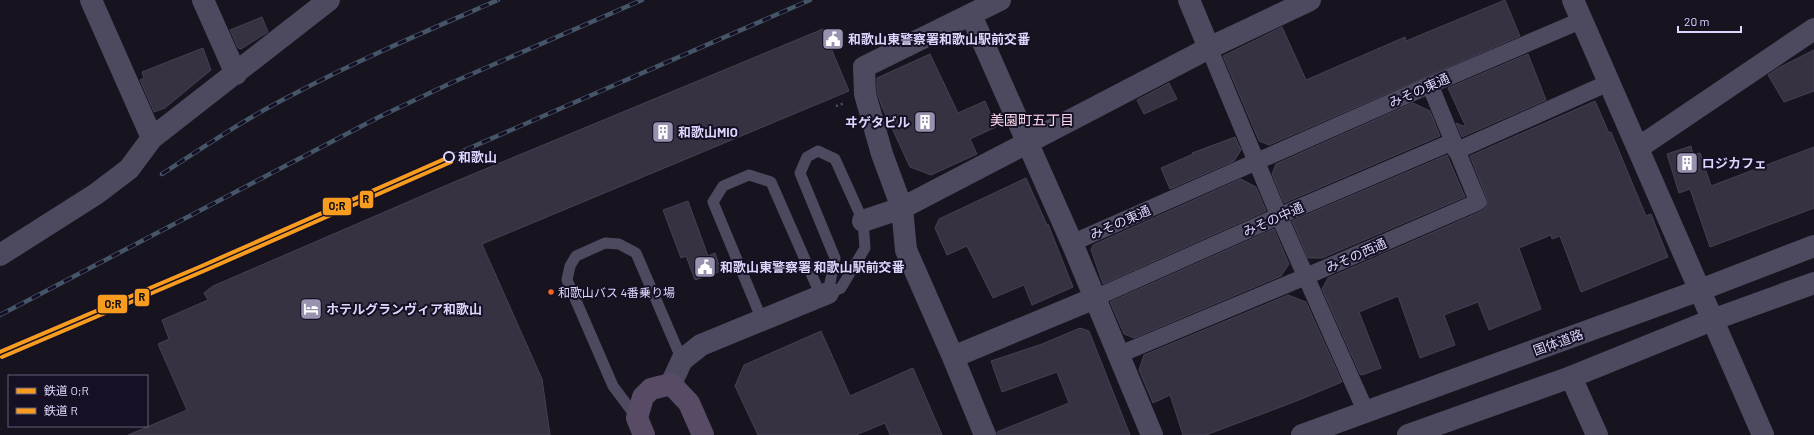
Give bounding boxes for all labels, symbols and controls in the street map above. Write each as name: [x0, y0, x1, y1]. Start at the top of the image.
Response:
scale bar: [1678, 8, 1741, 34]
text: 20 m: [1684, 14, 1710, 28]
public building icon: 和歌山東警察署和歌山駅前交番: [820, 26, 846, 52]
place label: 和歌山東警察署和歌山駅前交番: [848, 31, 1030, 47]
street label: みその東通: [1386, 69, 1452, 111]
building icon: ヰゲタビル: [912, 109, 938, 135]
district label: 美園町五丁目: [990, 111, 1074, 128]
place label: ヰゲタビル: [845, 114, 910, 130]
building icon: 和歌山MIO: [650, 119, 676, 145]
place label: 和歌山MIO: [678, 124, 738, 140]
place label: 和歌山: [458, 149, 497, 165]
building icon: ロジカフェ: [1674, 150, 1700, 176]
marker: 和歌山: [443, 151, 455, 163]
place label: ロジカフェ: [1702, 155, 1767, 171]
line badge: R: [359, 190, 374, 209]
text: R: [363, 192, 370, 205]
line badge: O;R: [322, 197, 352, 216]
street label: みその中通: [1240, 198, 1306, 240]
text: O;R: [328, 199, 346, 212]
street label: みその東通: [1087, 201, 1153, 243]
street label: みその西通: [1323, 234, 1389, 276]
public building icon: 和歌山東警察署 和歌山駅前交番: [692, 254, 718, 280]
place label: 和歌山東警察署 和歌山駅前交番: [720, 259, 905, 275]
place label: 和歌山バス 4番乗り場: [558, 285, 675, 299]
marker: 和歌山バス 4番乗り場: [546, 287, 556, 297]
line badge: R: [134, 288, 150, 307]
text: R: [139, 290, 146, 303]
line badge: O;R: [97, 294, 128, 314]
hotel icon: ホテルグランヴィア和歌山: [298, 296, 324, 322]
text: O;R: [104, 297, 122, 310]
place label: ホテルグランヴィア和歌山: [326, 301, 482, 317]
street label: 国体道路: [1531, 326, 1585, 358]
legend: [8, 375, 148, 427]
text: 鉄道 O;R: [44, 383, 89, 397]
text: 鉄道 R: [44, 403, 78, 417]

